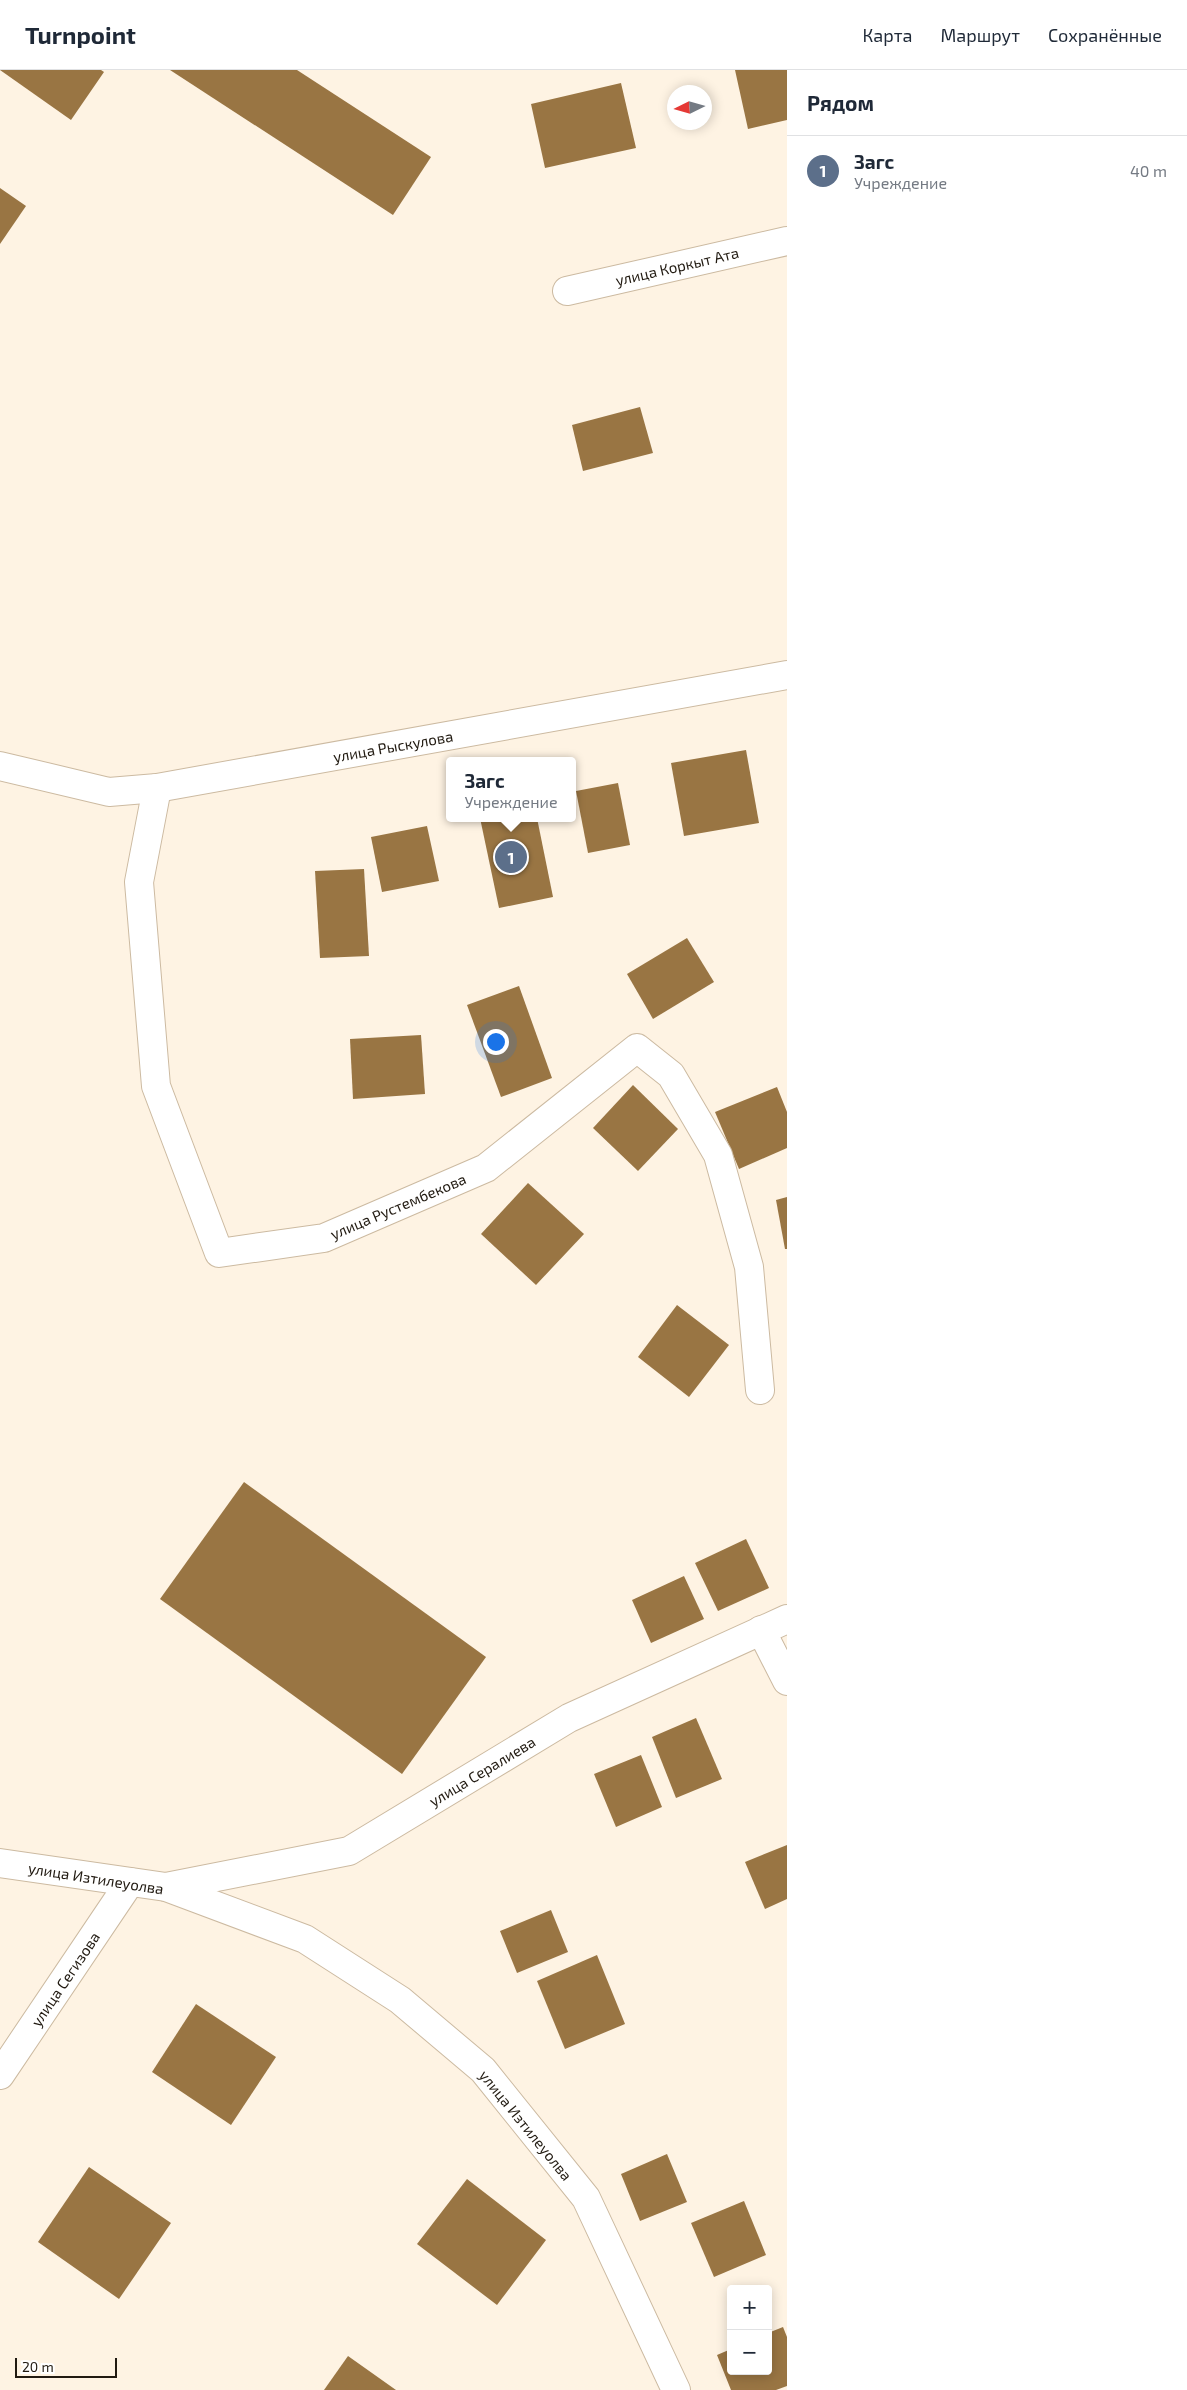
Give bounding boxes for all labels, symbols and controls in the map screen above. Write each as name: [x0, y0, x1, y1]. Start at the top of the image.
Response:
text: Turnpoint: [25, 20, 136, 49]
text: Карта: [862, 24, 912, 46]
text: Маршрут: [940, 24, 1020, 46]
text: Сохранённые: [1048, 24, 1162, 46]
north arrow: [667, 85, 712, 130]
text: Рядом: [807, 90, 874, 115]
text: Загс: [854, 150, 894, 173]
text: 1: [820, 161, 826, 180]
text: 40 m: [1130, 161, 1167, 180]
text: Учреждение: [854, 173, 947, 192]
street label: улица Коркыт Ата: [614, 243, 741, 290]
street label: улица Рыскулова: [332, 727, 455, 766]
popup: [446, 757, 576, 822]
text: Загс: [464, 769, 505, 792]
text: Учреждение: [464, 792, 558, 811]
pin: 1: [495, 838, 527, 876]
your location: [483, 1029, 509, 1055]
street label: улица Рустембекова: [327, 1169, 469, 1244]
street label: улица Сералиева: [426, 1732, 539, 1811]
street label: улица Изтилеуолва: [27, 1858, 165, 1899]
street label: улица Сегизова: [27, 1928, 104, 2030]
street label: улица Изтилеуолва: [475, 2066, 576, 2185]
map controls: [727, 2285, 772, 2375]
button: +: [727, 2285, 772, 2330]
button: −: [727, 2330, 772, 2375]
scale bar: [15, 2355, 118, 2378]
text: 20 m: [22, 2358, 54, 2375]

